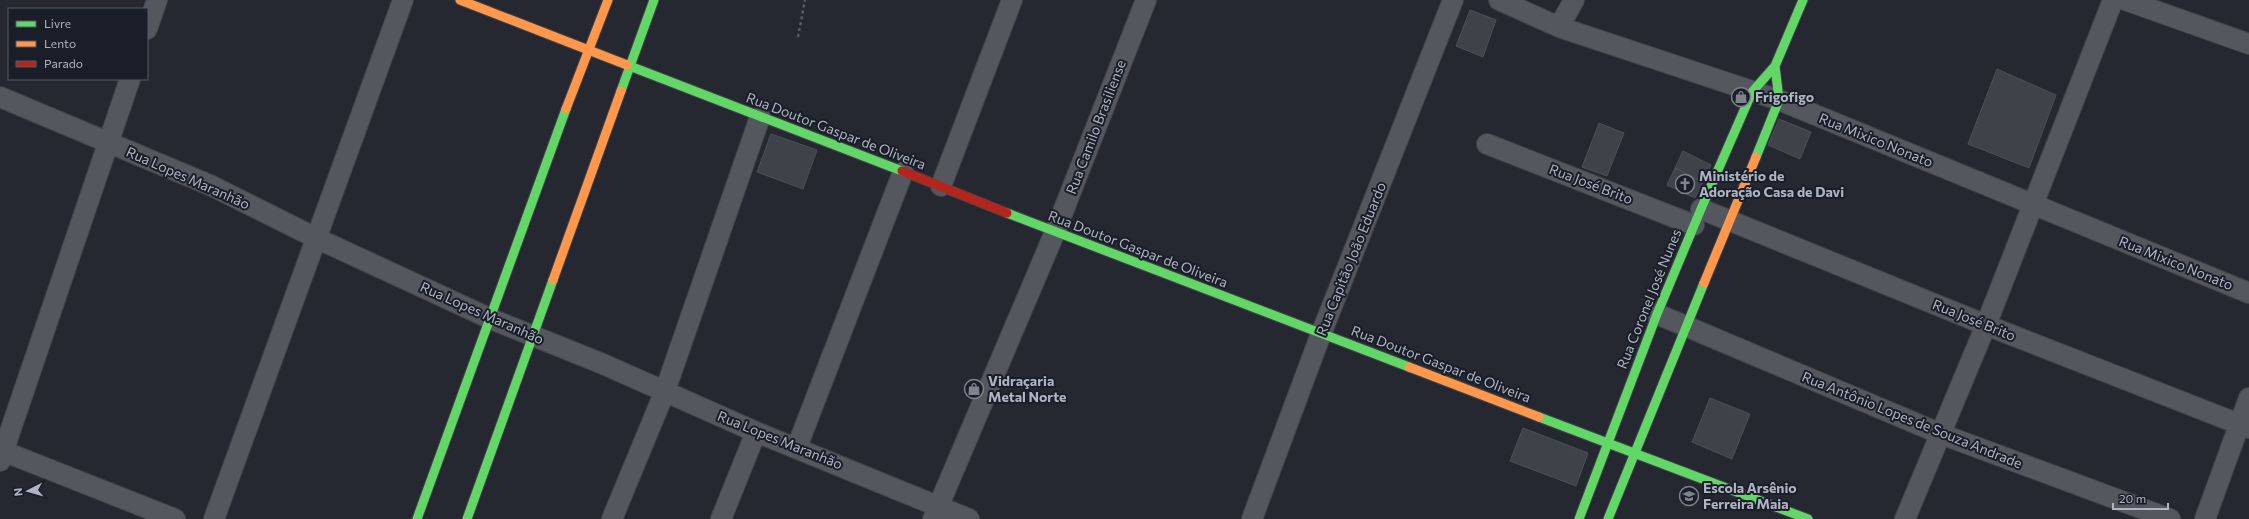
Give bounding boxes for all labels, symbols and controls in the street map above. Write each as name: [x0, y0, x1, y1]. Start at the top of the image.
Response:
legend: [8, 8, 148, 80]
text: Livre: [44, 16, 71, 30]
text: Lento: [44, 36, 76, 50]
text: Parado: [44, 56, 83, 70]
street label: Rua Camilo Brasiliense: [1062, 57, 1129, 196]
shop icon: Frigofigo: [1730, 86, 1752, 108]
street label: Rua Doutor Gaspar de Oliveira: [744, 88, 928, 173]
place label: Frigofigo: [1755, 88, 1814, 105]
street label: Rua Mixico Nonato: [1817, 109, 1936, 170]
street label: Rua Lopes Maranhão: [124, 143, 253, 212]
street label: Rua José Brito: [1547, 160, 1635, 207]
place label: Ministério de Adoração Casa de Davi: [1699, 167, 1844, 200]
church icon: Ministério de Adoração Casa de Davi: [1674, 173, 1696, 195]
street label: Rua Capitão João Eduardo: [1312, 180, 1389, 338]
street label: Rua Doutor Gaspar de Oliveira: [1046, 206, 1230, 291]
street label: Rua Coronel José Nunes: [1613, 226, 1684, 371]
street label: Rua Mixico Nonato: [2117, 232, 2236, 293]
street label: Rua Lopes Maranhão: [418, 278, 547, 347]
street label: Rua José Brito: [1930, 295, 2018, 344]
street label: Rua Doutor Gaspar de Oliveira: [1349, 321, 1533, 406]
street label: Rua Antônio Lopes de Souza Andrade: [1800, 367, 2025, 472]
place label: Vidraçaria Metal Norte: [988, 372, 1066, 405]
shop icon: Vidraçaria Metal Norte: [963, 378, 985, 400]
street label: Rua Lopes Maranhão: [715, 407, 845, 472]
north arrow: [8, 471, 48, 511]
place label: Escola Arsênio Ferreira Maia: [1703, 479, 1797, 512]
school or university icon: Escola Arsênio Ferreira Maia: [1678, 485, 1700, 507]
scale bar: [2113, 485, 2168, 511]
text: N: [11, 487, 24, 497]
text: 20 m: [2119, 491, 2146, 505]

